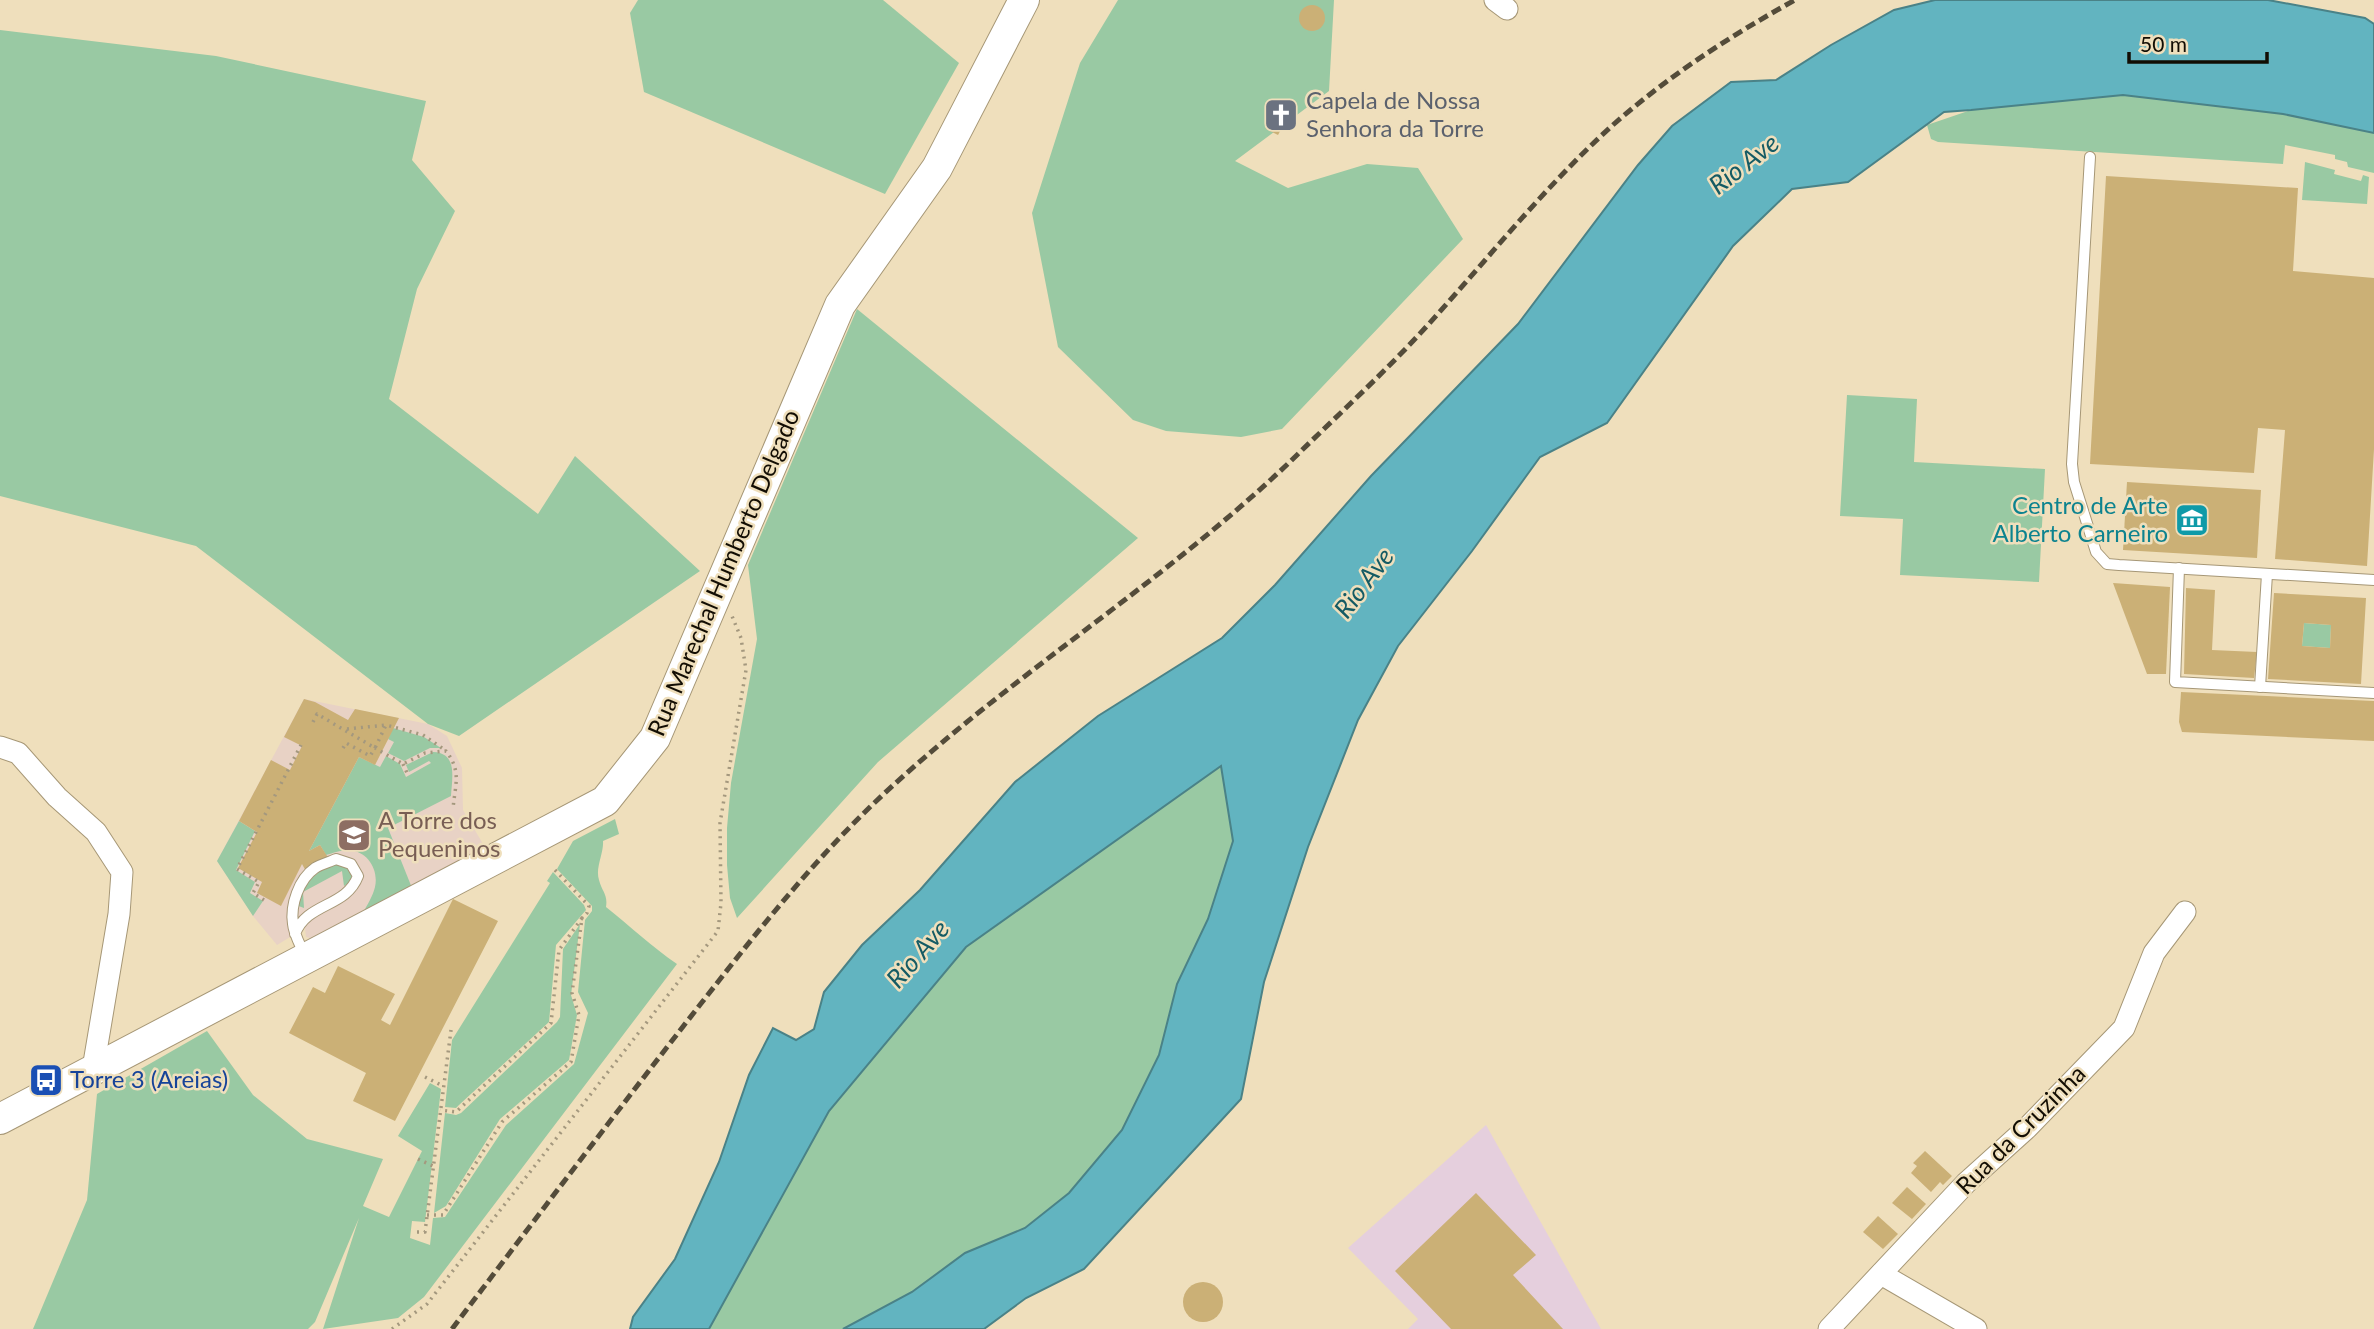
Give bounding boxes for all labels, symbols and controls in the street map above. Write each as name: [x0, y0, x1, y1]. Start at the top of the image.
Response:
scale bar: [2129, 21, 2267, 65]
text: 50 m: [2140, 31, 2187, 56]
place label: Capela de Nossa Senhora da Torre: [1306, 85, 1484, 142]
church icon: Capela de Nossa Senhora da Torre: [1262, 96, 1300, 134]
water label: Rio Ave: [1702, 126, 1785, 200]
street label: Rua Marechal Humberto Delgado: [641, 405, 805, 740]
place label: Centro de Arte Alberto Carneiro: [1993, 490, 2168, 547]
museum icon: Centro de Arte Alberto Carneiro: [2173, 501, 2211, 539]
water label: Rio Ave: [1326, 541, 1400, 624]
place label: A Torre dos Pequeninos: [378, 805, 501, 862]
school or university icon: A Torre dos Pequeninos: [335, 816, 373, 854]
water label: Rio Ave: [879, 913, 956, 994]
street label: Rua da Cruzinha: [1949, 1058, 2091, 1200]
bus stop icon: Torre 3 (Areias): [27, 1061, 65, 1099]
place label: Torre 3 (Areias): [70, 1064, 228, 1093]

